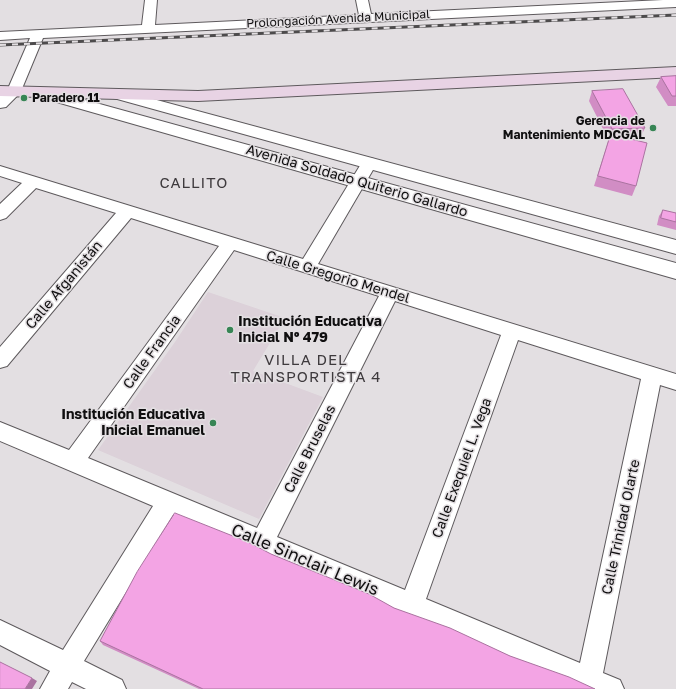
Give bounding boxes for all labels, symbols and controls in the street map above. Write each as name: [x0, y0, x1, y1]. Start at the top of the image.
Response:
street label: Prolongación Avenida Municipal: [246, 7, 430, 31]
place label: Paradero 11: [32, 91, 100, 105]
marker: Paradero 11: [19, 93, 29, 103]
place label: Gerencia de Mantenimiento MDCGAL: [503, 114, 645, 142]
marker: Gerencia de Mantenimiento MDCGAL: [648, 123, 658, 133]
street label: Avenida Soldado Quiterio Gallardo: [244, 141, 470, 221]
district label: CALLITO: [160, 174, 228, 192]
street label: Calle Afganistán: [22, 237, 106, 333]
street label: Calle Gregorio Mendel: [264, 247, 412, 307]
street label: Calle Francia: [120, 312, 184, 392]
place label: Institución Educativa Inicial Nº 479: [238, 314, 382, 346]
marker: Institución Educativa Inicial Nº 479: [225, 325, 235, 335]
district label: VILLA DEL TRANSPORTISTA 4: [230, 351, 382, 386]
street label: Calle Exequiel L. Vega: [429, 396, 495, 540]
street label: Calle Bruselas: [281, 402, 339, 496]
place label: Institución Educativa Inicial Emanuel: [61, 407, 205, 440]
marker: Institución Educativa Inicial Emanuel: [208, 418, 218, 428]
street label: Calle Trinidad Olarte: [598, 458, 644, 596]
street label: Calle Sinclair Lewis: [228, 520, 382, 600]

